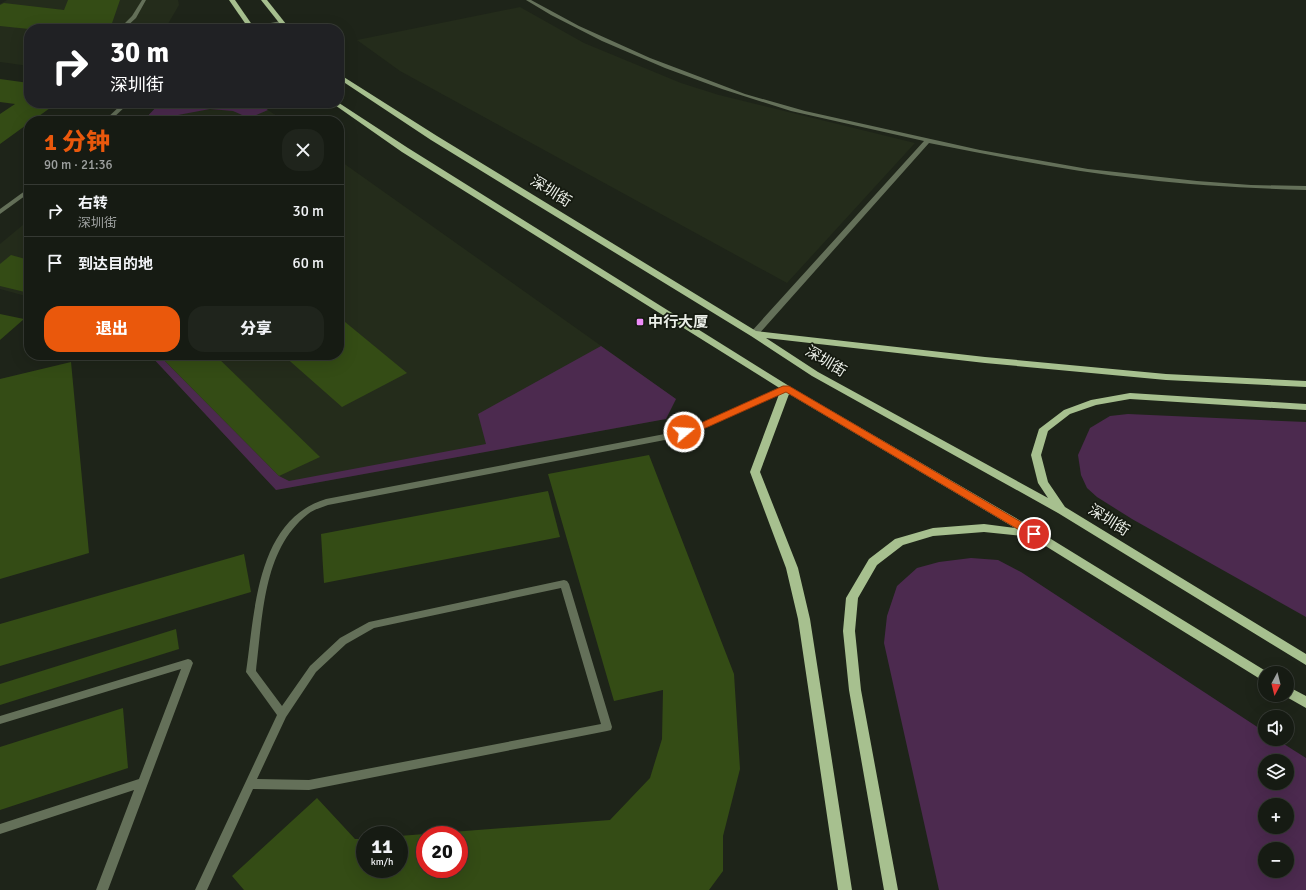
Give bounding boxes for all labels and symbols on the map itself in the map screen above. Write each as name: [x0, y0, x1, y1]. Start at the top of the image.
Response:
street label: 深圳街: [527, 171, 575, 211]
place label: 中行大厦: [648, 313, 708, 331]
marker: 中行大厦: [635, 317, 645, 327]
street label: 深圳街: [802, 342, 850, 380]
position arrow: [663, 411, 705, 453]
street label: 深圳街: [1085, 500, 1133, 540]
pin: [1017, 517, 1051, 551]
north arrow: [1258, 666, 1294, 702]
speed limit sign: 20: [416, 826, 468, 878]

